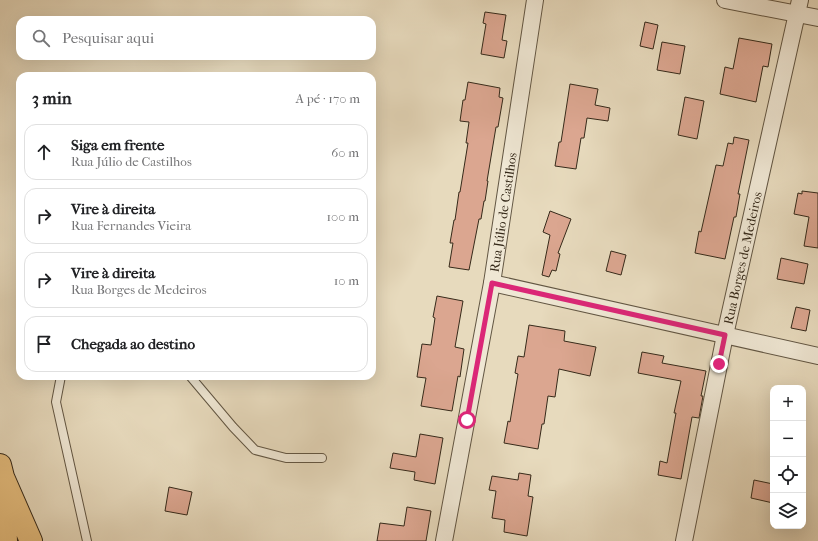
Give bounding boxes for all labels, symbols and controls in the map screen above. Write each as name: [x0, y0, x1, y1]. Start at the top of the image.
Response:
search box: [16, 16, 376, 60]
icon: search: [30, 27, 52, 49]
text: Pesquisar aqui: [62, 29, 154, 47]
text: 3 min: [32, 88, 72, 108]
text: A pé · 170 m: [295, 91, 360, 106]
text: Siga em frente: [71, 136, 164, 154]
icon: ahead: [33, 141, 55, 163]
text: 60 m: [331, 145, 359, 160]
street label: Rua Júlio de Castilhos: [487, 151, 520, 273]
text: Rua Júlio de Castilhos: [71, 154, 192, 169]
street label: Rua Borges de Medeiros: [721, 190, 765, 326]
text: Vire à direita: [71, 200, 155, 218]
icon: right: [33, 205, 55, 227]
text: 100 m: [326, 209, 359, 224]
text: Rua Fernandes Vieira: [71, 218, 191, 233]
text: Vire à direita: [71, 264, 155, 282]
icon: right: [33, 269, 55, 291]
text: 10 m: [334, 273, 359, 288]
text: Rua Borges de Medeiros: [71, 282, 206, 297]
icon: arrive: [33, 333, 55, 355]
text: Chegada ao destino: [71, 335, 195, 353]
route end: [710, 355, 728, 373]
map controls: [770, 385, 806, 529]
button: +: [770, 385, 806, 421]
route start: [458, 411, 476, 429]
button: −: [770, 421, 806, 457]
button: locate: [770, 457, 806, 493]
button: layers: [770, 493, 806, 529]

